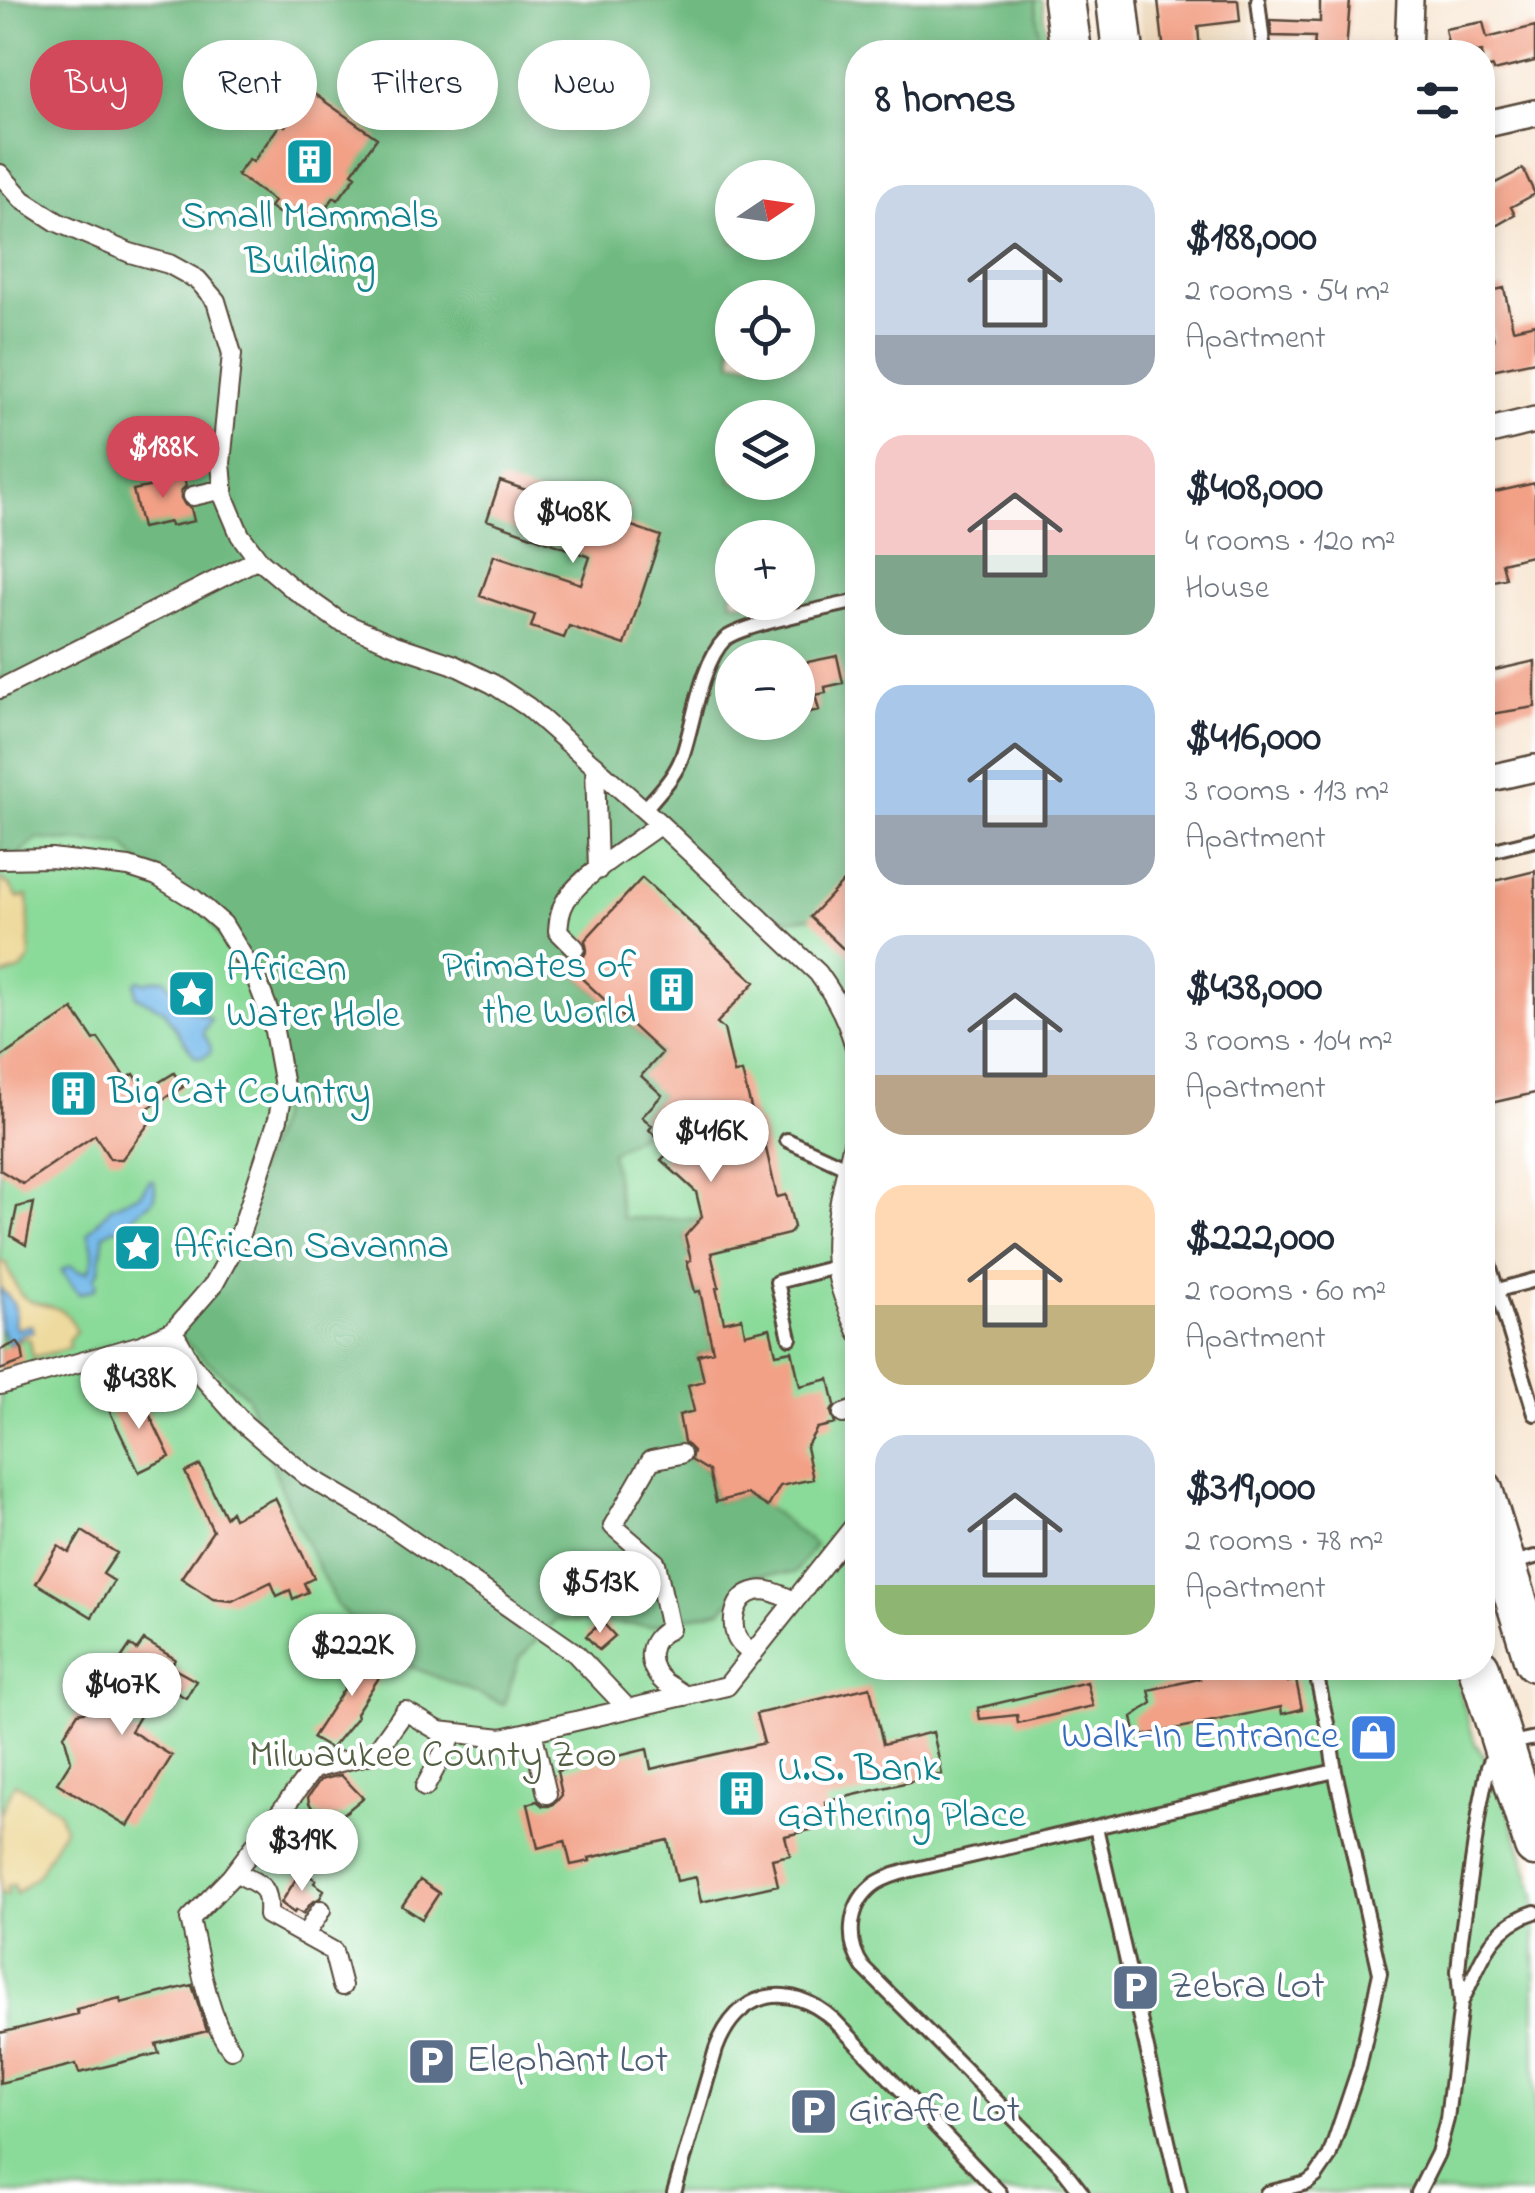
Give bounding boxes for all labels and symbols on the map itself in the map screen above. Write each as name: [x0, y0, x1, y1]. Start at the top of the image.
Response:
building icon: Small Mammals Building: [284, 136, 336, 188]
north arrow: [715, 160, 815, 260]
place label: Small Mammals Building: [181, 188, 439, 293]
pin: $188K: [93, 416, 233, 501]
pin: $408K: [503, 481, 643, 566]
place label: Primates of the World: [442, 938, 636, 1043]
place label: African Water Hole: [226, 941, 400, 1046]
building icon: Primates of the World: [645, 964, 697, 1016]
place icon: African Water Hole: [165, 967, 217, 1019]
place label: Big Cat Country: [107, 1064, 370, 1123]
building icon: Big Cat Country: [47, 1067, 99, 1119]
pin: $416K: [641, 1100, 781, 1185]
place label: African Savanna: [173, 1218, 449, 1277]
place icon: African Savanna: [112, 1221, 164, 1273]
pin: $438K: [69, 1347, 209, 1432]
pin: $513K: [530, 1551, 670, 1636]
pin: $222K: [282, 1614, 422, 1699]
pin: $407K: [52, 1653, 192, 1738]
place label: Walk-In Entrance: [1061, 1708, 1339, 1767]
shop icon: Walk-In Entrance: [1348, 1711, 1400, 1763]
park label: Milwaukee County Zoo: [249, 1727, 617, 1786]
place label: U.S. Bank Gathering Place: [777, 1741, 1026, 1846]
building icon: U.S. Bank Gathering Place: [716, 1767, 768, 1819]
pin: $319K: [232, 1809, 372, 1894]
place label: Zebra Lot: [1170, 1958, 1325, 2017]
parking icon: Zebra Lot: [1109, 1961, 1161, 2013]
place label: Elephant Lot: [466, 2032, 668, 2091]
parking icon: Elephant Lot: [405, 2035, 457, 2087]
place label: Giraffe Lot: [848, 2082, 1020, 2141]
parking icon: Giraffe Lot: [787, 2085, 839, 2137]

